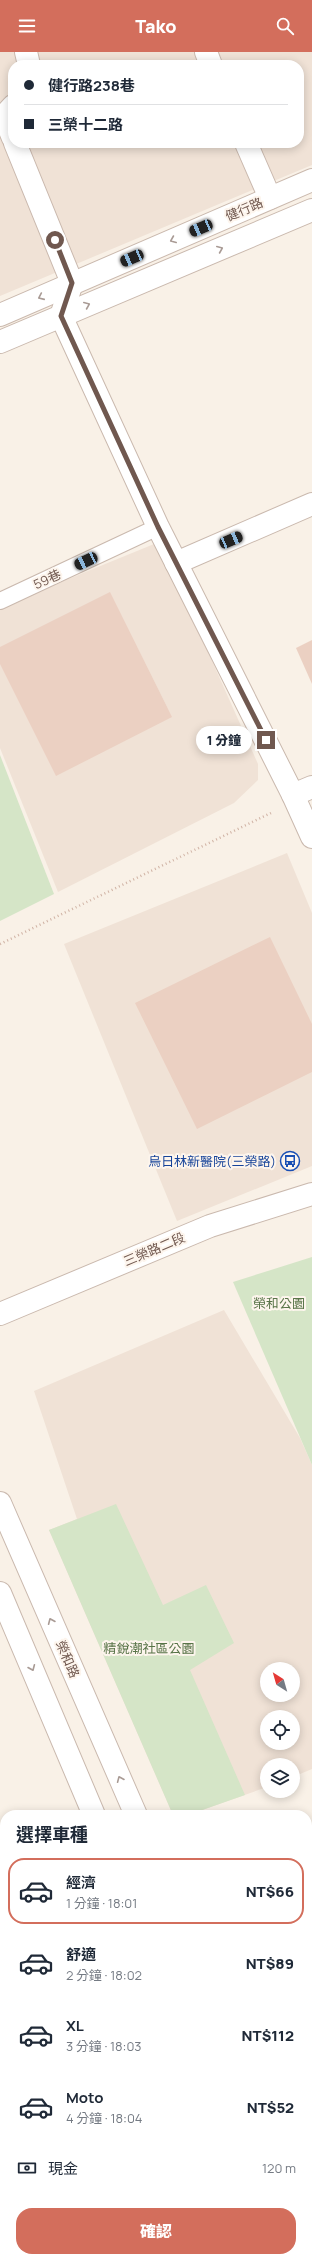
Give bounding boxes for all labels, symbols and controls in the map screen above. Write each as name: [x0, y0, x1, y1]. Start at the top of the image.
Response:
text: Tako: [135, 14, 177, 38]
icon: menu: [16, 15, 38, 37]
icon: search: [274, 15, 296, 37]
text: 健行路238巷: [48, 75, 135, 96]
text: 三榮十二路: [48, 114, 123, 135]
street label: 健行路: [223, 193, 265, 225]
car: [188, 218, 214, 238]
route start: [46, 231, 64, 249]
one-way arrow: [170, 235, 178, 243]
one-way arrow: [216, 245, 223, 253]
car: [119, 248, 145, 268]
one-way arrow: [38, 292, 46, 300]
one-way arrow: [84, 301, 91, 309]
car: [218, 530, 244, 550]
car: [73, 550, 99, 572]
street label: 59巷: [30, 565, 64, 593]
callout: 1 分鐘: [196, 726, 252, 754]
text: 1 分鐘: [207, 731, 241, 749]
route end: [257, 731, 275, 749]
bus stop icon: 烏日林新醫院(三榮路): [279, 1150, 301, 1172]
place label: 烏日林新醫院(三榮路): [148, 1152, 276, 1170]
street label: 三榮路二段: [121, 1228, 187, 1270]
park label: 榮和公園: [253, 1294, 305, 1312]
one-way arrow: [48, 1618, 56, 1625]
street label: 榮和路: [52, 1638, 84, 1680]
park label: 精銳潮社區公園: [103, 1639, 195, 1657]
north arrow: [260, 1662, 300, 1702]
map controls: [260, 1662, 300, 1798]
one-way arrow: [27, 1664, 35, 1671]
button: locate: [260, 1710, 300, 1750]
button: layers: [260, 1758, 300, 1798]
one-way arrow: [117, 1776, 125, 1784]
text: 選擇車種: [16, 1822, 88, 1846]
text: 經濟: [66, 1872, 96, 1893]
icon: car: [18, 1873, 54, 1909]
text: NT$66: [246, 1881, 294, 1902]
text: 1 分鐘 · 18:01: [66, 1894, 137, 1912]
text: 舒適: [66, 1944, 96, 1965]
icon: car: [18, 1945, 54, 1981]
text: NT$89: [246, 1953, 294, 1974]
text: 2 分鐘 · 18:02: [66, 1966, 142, 1984]
text: XL: [66, 2015, 84, 2036]
icon: car: [18, 2017, 54, 2053]
text: NT$112: [242, 2025, 294, 2046]
text: 3 分鐘 · 18:03: [66, 2037, 142, 2055]
text: Moto: [66, 2087, 103, 2108]
icon: car: [18, 2089, 54, 2125]
text: NT$52: [247, 2097, 294, 2118]
text: 4 分鐘 · 18:04: [66, 2109, 143, 2127]
icon: cash: [16, 2157, 38, 2179]
text: 現金: [48, 2158, 78, 2179]
text: 120 m: [262, 2159, 296, 2177]
button: 確認: [16, 2208, 296, 2254]

